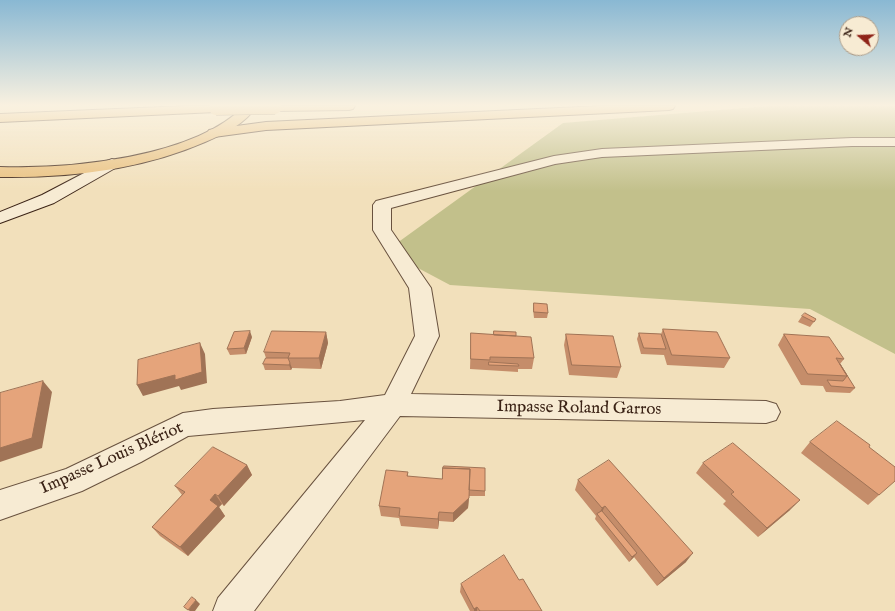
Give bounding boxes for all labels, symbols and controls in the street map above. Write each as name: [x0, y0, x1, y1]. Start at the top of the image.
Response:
north arrow: [839, 16, 879, 56]
text: N: [840, 26, 857, 39]
street label: Impasse Roland Garros: [496, 397, 662, 421]
street label: Impasse Louis Blériot: [37, 418, 187, 500]

